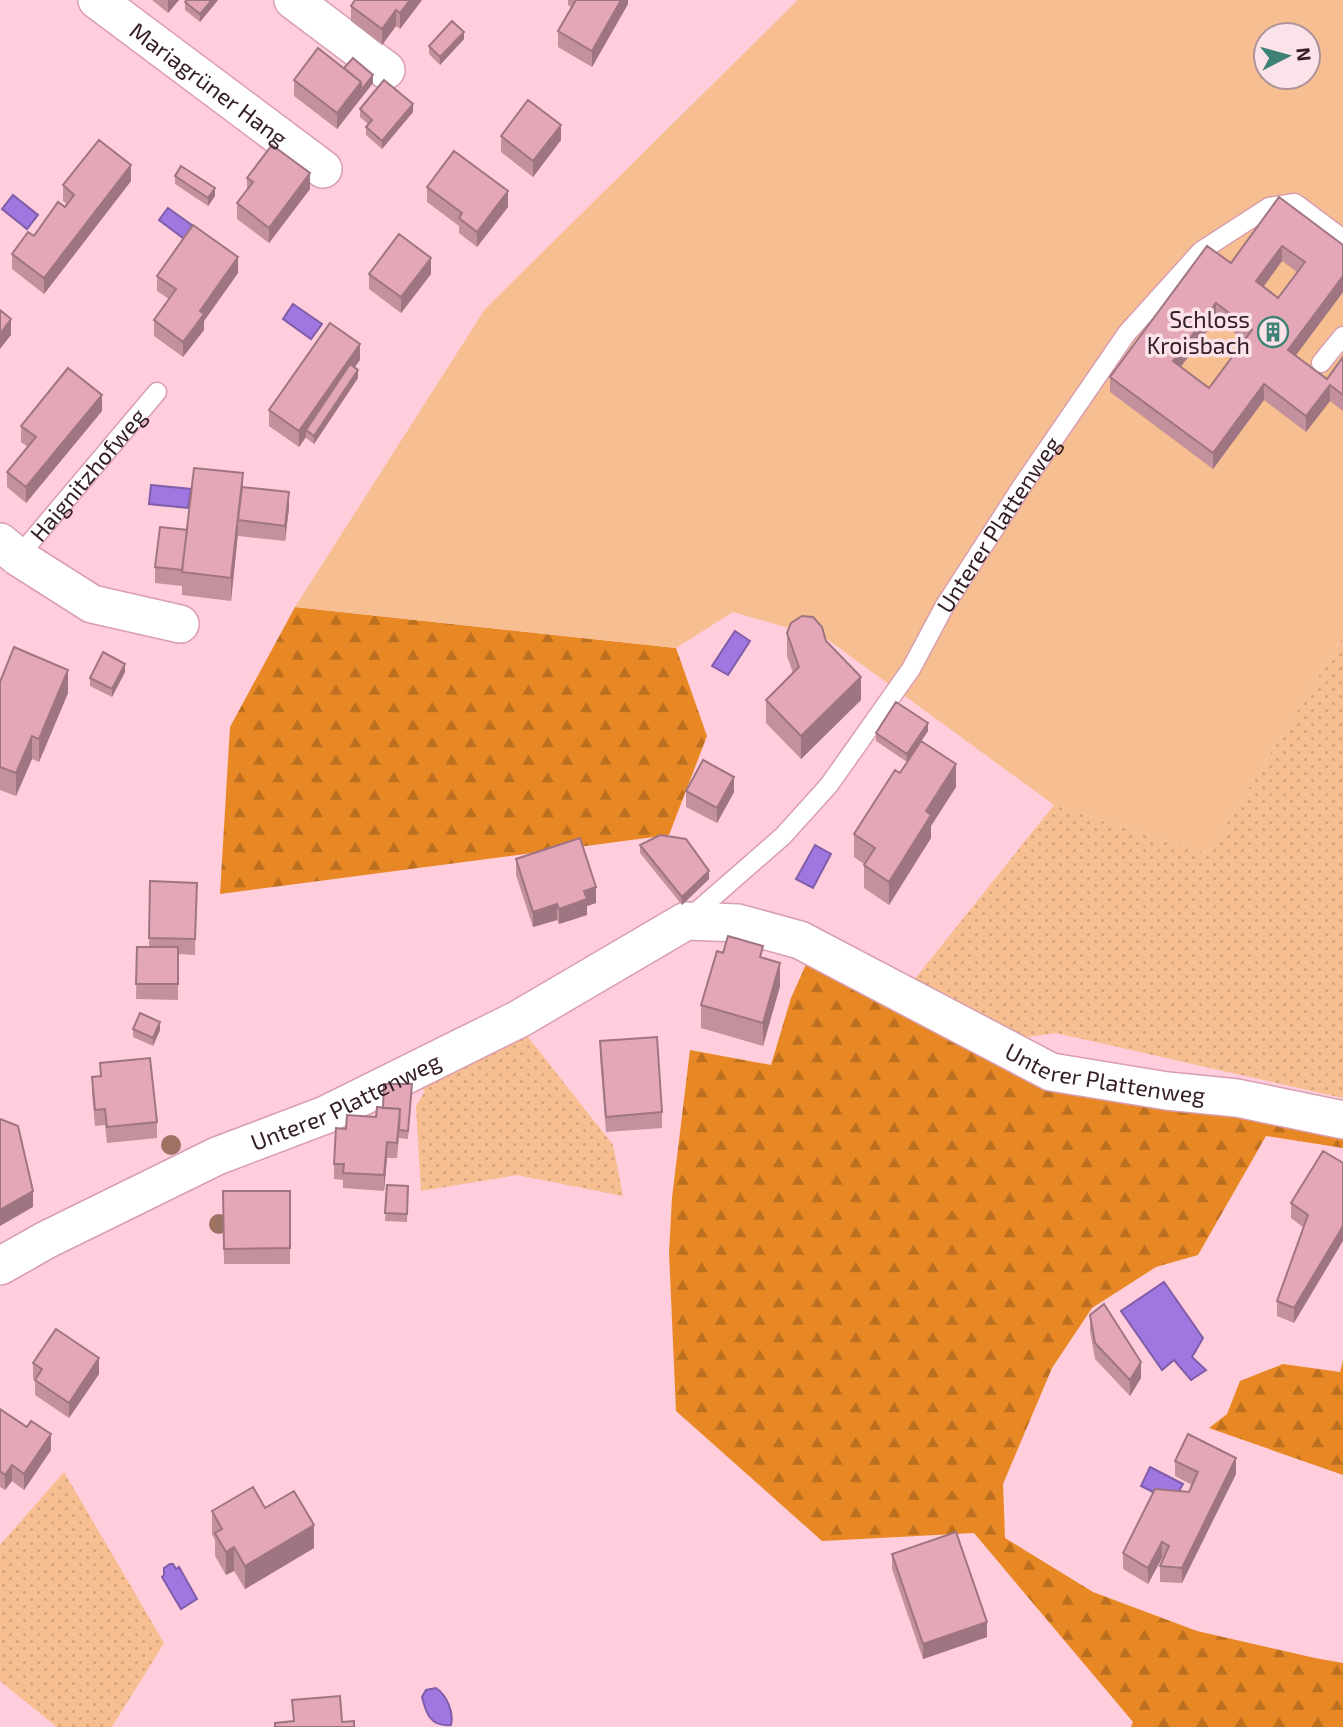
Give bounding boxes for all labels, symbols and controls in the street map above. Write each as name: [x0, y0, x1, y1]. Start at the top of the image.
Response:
street label: Mariagrüner Hang: [125, 16, 293, 152]
north arrow: [1252, 21, 1322, 91]
text: N: [1292, 46, 1317, 62]
place label: Schloss Kroisbach: [1147, 305, 1250, 359]
building icon: Schloss Kroisbach: [1256, 315, 1290, 349]
street label: Haignitzhofweg: [24, 402, 152, 547]
street label: Unterer Plattenweg: [930, 430, 1066, 618]
street label: Unterer Plattenweg: [1001, 1037, 1207, 1109]
street label: Unterer Plattenweg: [247, 1046, 445, 1156]

